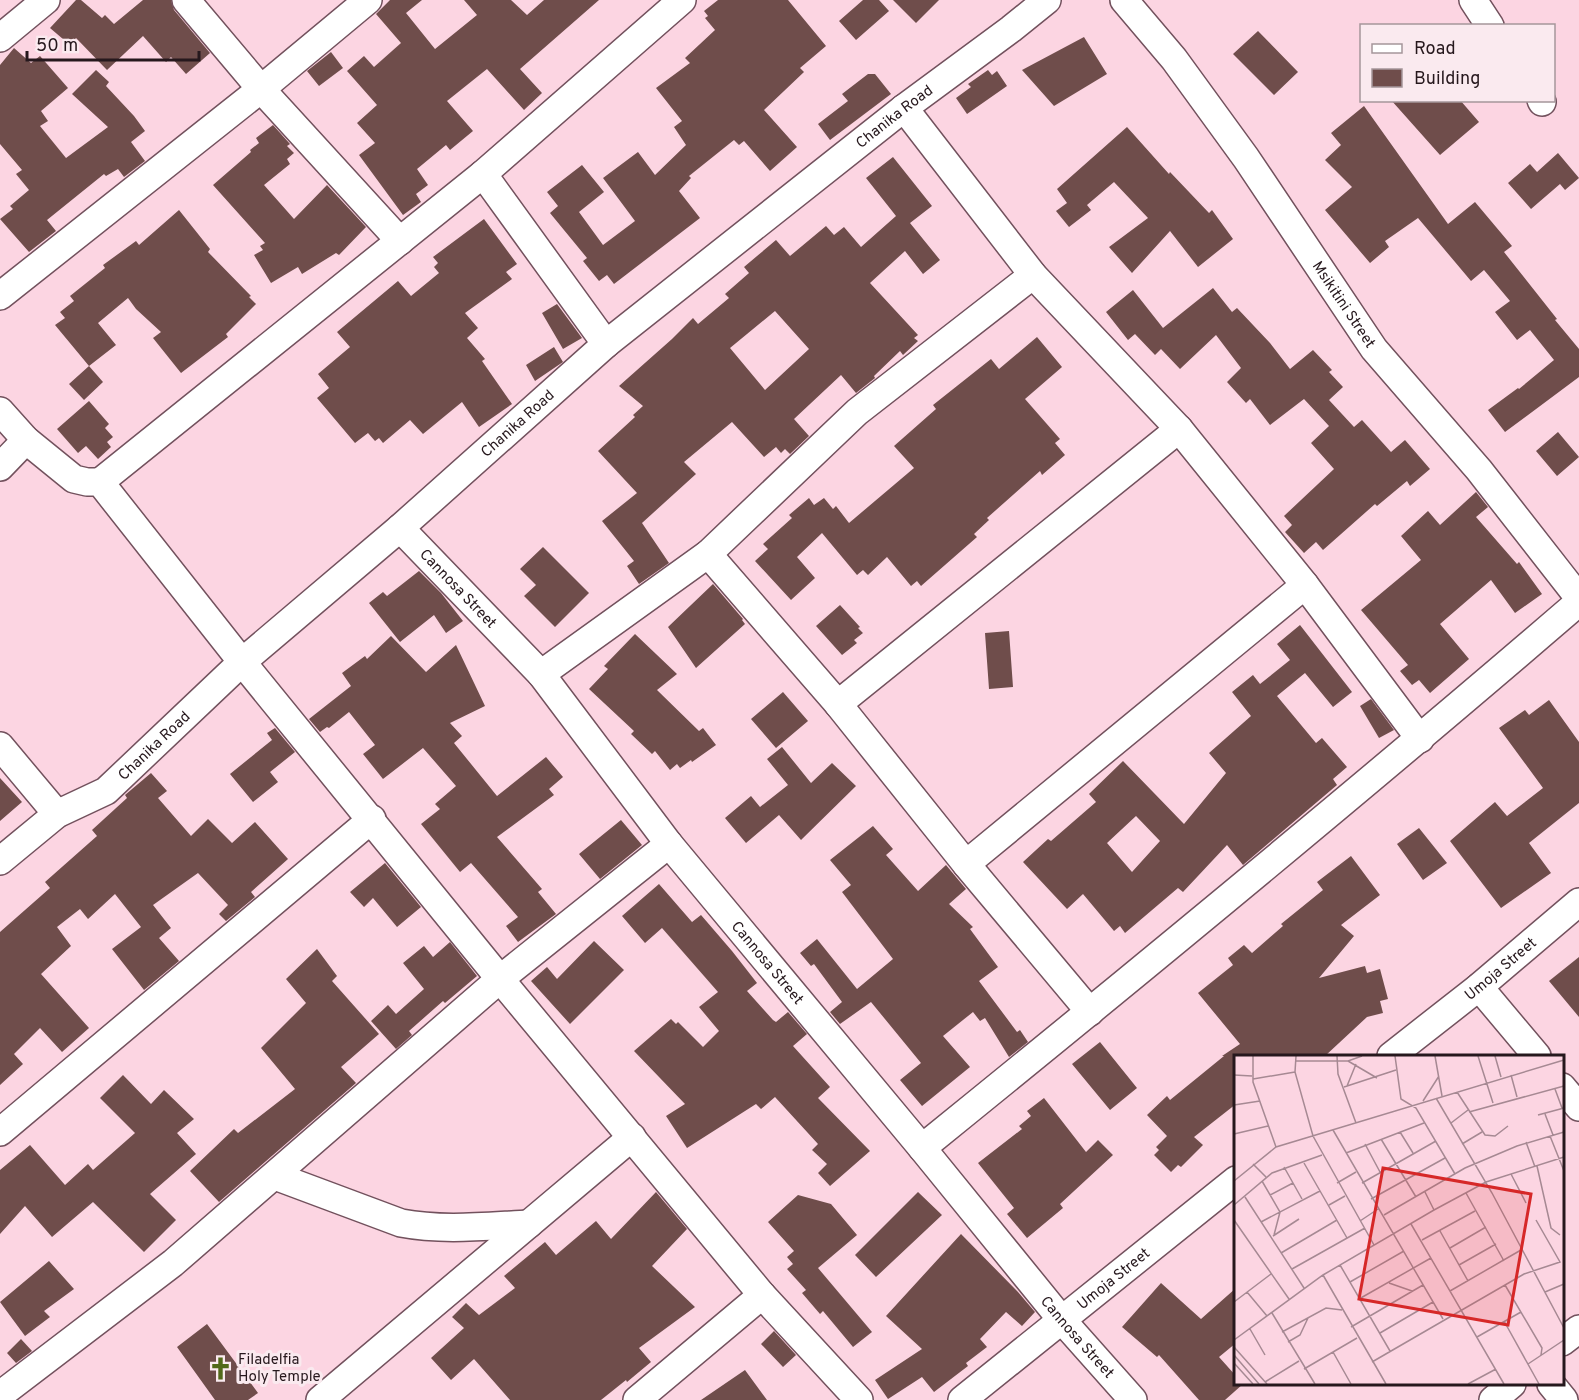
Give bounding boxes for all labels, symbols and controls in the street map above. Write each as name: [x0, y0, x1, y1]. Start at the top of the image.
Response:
scale bar: [27, 24, 200, 62]
legend: [1360, 24, 1555, 102]
text: 50 m: [36, 35, 78, 58]
text: Road: [1414, 38, 1456, 61]
text: Building: [1414, 68, 1480, 91]
street label: Chanika Road: [853, 82, 937, 153]
street label: Msikitini Street: [1307, 258, 1379, 352]
street label: Chanika Road: [478, 386, 559, 462]
street label: Cannosa Street: [415, 546, 500, 633]
street label: Chanika Road: [115, 708, 195, 785]
street label: Cannosa Street: [726, 918, 807, 1009]
street label: Umoja Street: [1462, 934, 1541, 1005]
inset map: [1234, 1055, 1564, 1385]
street label: Umoja Street: [1074, 1245, 1155, 1315]
street label: Cannosa Street: [1035, 1293, 1117, 1383]
place label: Filadelfia Holy Temple: [238, 1351, 321, 1387]
church icon: Filadelfia Holy Temple: [207, 1355, 233, 1381]

